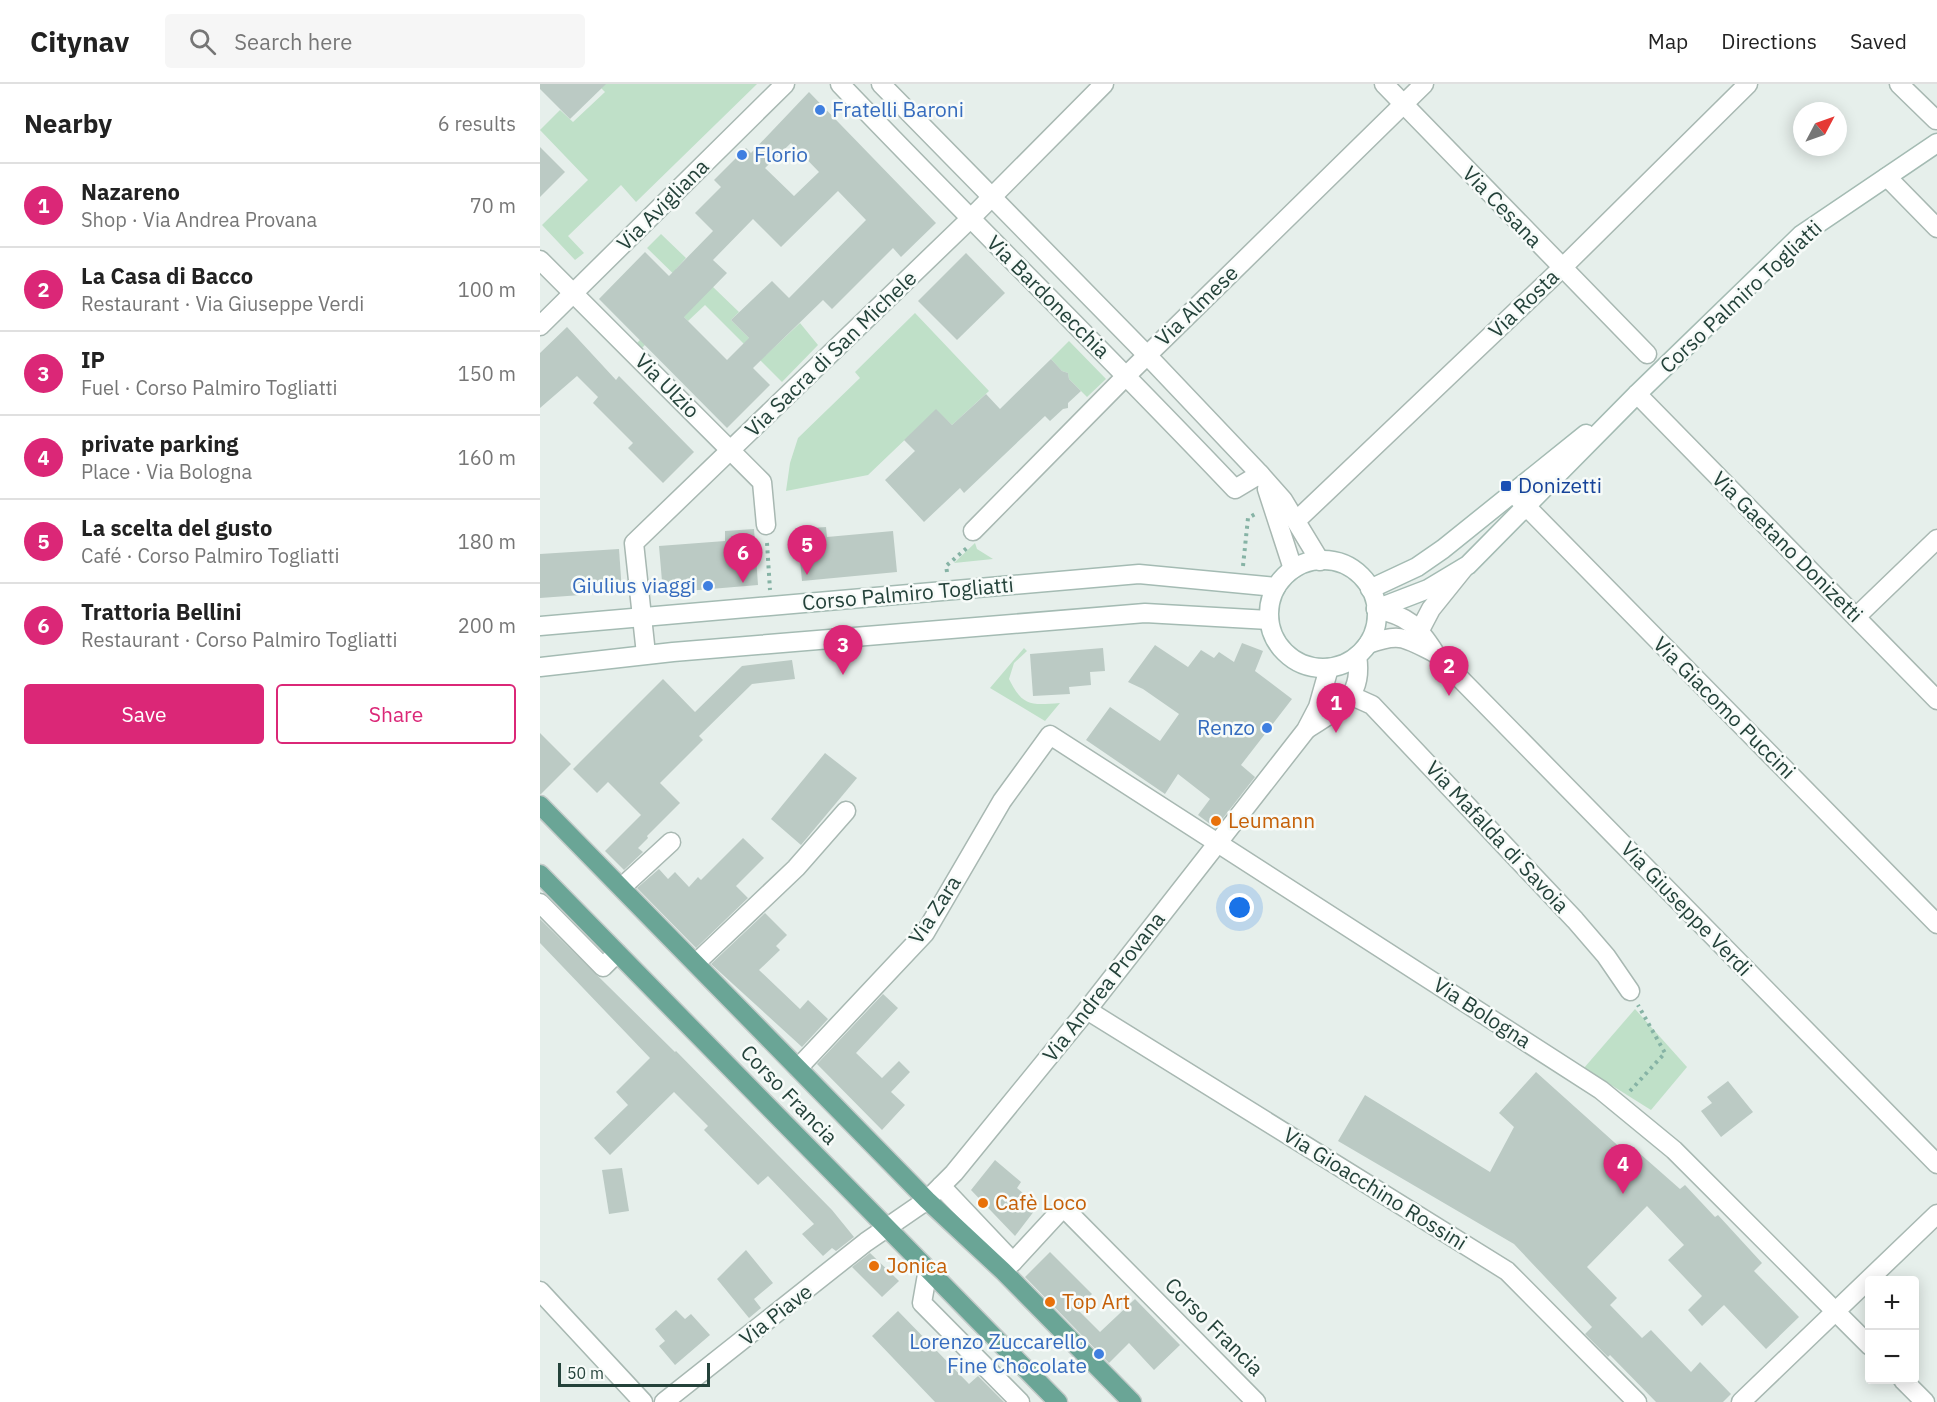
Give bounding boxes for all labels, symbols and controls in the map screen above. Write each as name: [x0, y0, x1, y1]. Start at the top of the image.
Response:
search box: [165, 14, 585, 68]
text: Citynav: [30, 23, 129, 60]
icon: search: [186, 25, 219, 58]
text: Search here: [234, 27, 352, 56]
text: Map: [1648, 27, 1688, 55]
text: Directions: [1721, 27, 1817, 55]
text: Saved: [1850, 27, 1907, 55]
place label: Fratelli Baroni: [832, 95, 964, 123]
north arrow: [1793, 102, 1847, 156]
marker: Fratelli Baroni: [813, 103, 827, 117]
text: Nearby: [24, 106, 112, 140]
text: 6 results: [438, 110, 516, 137]
place label: Florio: [754, 140, 808, 168]
marker: Florio: [735, 148, 749, 162]
street label: Via Avigliana: [610, 152, 714, 256]
street label: Via Cesana: [1457, 159, 1549, 253]
text: Nazareno: [81, 177, 180, 206]
text: 1: [38, 192, 50, 219]
text: 70 m: [470, 192, 516, 219]
text: Shop · Via Andrea Provana: [81, 206, 317, 233]
street label: Corso Palmiro Togliatti: [1653, 214, 1827, 379]
street label: Via Bardonecchia: [981, 229, 1116, 364]
street label: Via Almese: [1149, 259, 1244, 352]
text: La Casa di Bacco: [81, 261, 253, 290]
street label: Via Rosta: [1482, 263, 1565, 344]
street label: Via Sacra di San Michele: [738, 264, 922, 443]
text: 2: [38, 276, 50, 303]
text: 100 m: [458, 276, 516, 303]
text: Restaurant · Via Giuseppe Verdi: [81, 290, 364, 317]
text: IP: [81, 345, 105, 374]
street label: Via Ulzio: [629, 347, 706, 424]
text: 3: [38, 360, 50, 387]
text: 150 m: [458, 360, 516, 387]
text: Fuel · Corso Palmiro Togliatti: [81, 374, 338, 401]
text: private parking: [81, 429, 239, 458]
text: 4: [38, 444, 50, 471]
text: 160 m: [458, 444, 516, 471]
text: Place · Via Bologna: [81, 458, 252, 485]
street label: Via Gaetano Donizetti: [1706, 465, 1869, 628]
place label: Donizetti: [1518, 471, 1602, 499]
marker: Donizetti: [1499, 479, 1513, 493]
text: La scelta del gusto: [81, 513, 272, 542]
pin: 5: [788, 526, 826, 575]
text: 5: [38, 528, 50, 555]
text: 180 m: [458, 528, 516, 555]
pin: 6: [724, 534, 762, 583]
text: Café · Corso Palmiro Togliatti: [81, 542, 340, 569]
street label: Corso Palmiro Togliatti: [801, 570, 1015, 616]
place label: Giulius viaggi: [572, 571, 696, 599]
marker: Giulius viaggi: [701, 579, 715, 593]
text: Trattoria Bellini: [81, 597, 242, 626]
text: 6: [38, 612, 50, 639]
text: 200 m: [458, 612, 516, 639]
text: Restaurant · Corso Palmiro Togliatti: [81, 626, 398, 653]
pin: 3: [824, 626, 862, 675]
street label: Via Giacomo Puccini: [1647, 630, 1802, 785]
pin: 2: [1430, 646, 1468, 696]
button: Save: [24, 684, 264, 744]
button: Share: [276, 684, 516, 744]
pin: 1: [1316, 684, 1356, 733]
place label: Renzo: [1197, 713, 1255, 741]
marker: Renzo: [1260, 721, 1274, 735]
street label: Via Mafalda di Savoia: [1420, 754, 1576, 918]
place label: Leumann: [1228, 806, 1315, 834]
marker: Leumann: [1209, 814, 1223, 828]
street label: Via Giuseppe Verdi: [1615, 835, 1758, 982]
street label: Via Zara: [902, 870, 967, 949]
your location: [1225, 893, 1254, 922]
street label: Via Andrea Provana: [1036, 906, 1171, 1067]
street label: Via Bologna: [1428, 970, 1537, 1054]
street label: Corso Francia: [735, 1038, 844, 1150]
street label: Via Gioacchino Rossini: [1278, 1120, 1473, 1256]
pin: 4: [1604, 1144, 1642, 1194]
place label: Cafè Loco: [995, 1188, 1087, 1216]
marker: Cafè Loco: [976, 1196, 990, 1210]
place label: Jonica: [886, 1251, 947, 1279]
marker: Jonica: [867, 1259, 881, 1273]
street label: Corso Francia: [1159, 1271, 1270, 1382]
map controls: [1865, 1276, 1919, 1384]
button: +: [1865, 1276, 1919, 1330]
street label: Via Piave: [733, 1277, 817, 1351]
place label: Top Art: [1062, 1287, 1130, 1315]
marker: Top Art: [1043, 1295, 1057, 1309]
place label: Lorenzo Zuccarello Fine Chocolate: [909, 1327, 1087, 1379]
button: −: [1865, 1330, 1919, 1384]
marker: Lorenzo Zuccarello Fine Chocolate: [1092, 1347, 1106, 1361]
scale bar: [558, 1360, 710, 1388]
text: 50 m: [567, 1363, 604, 1383]

